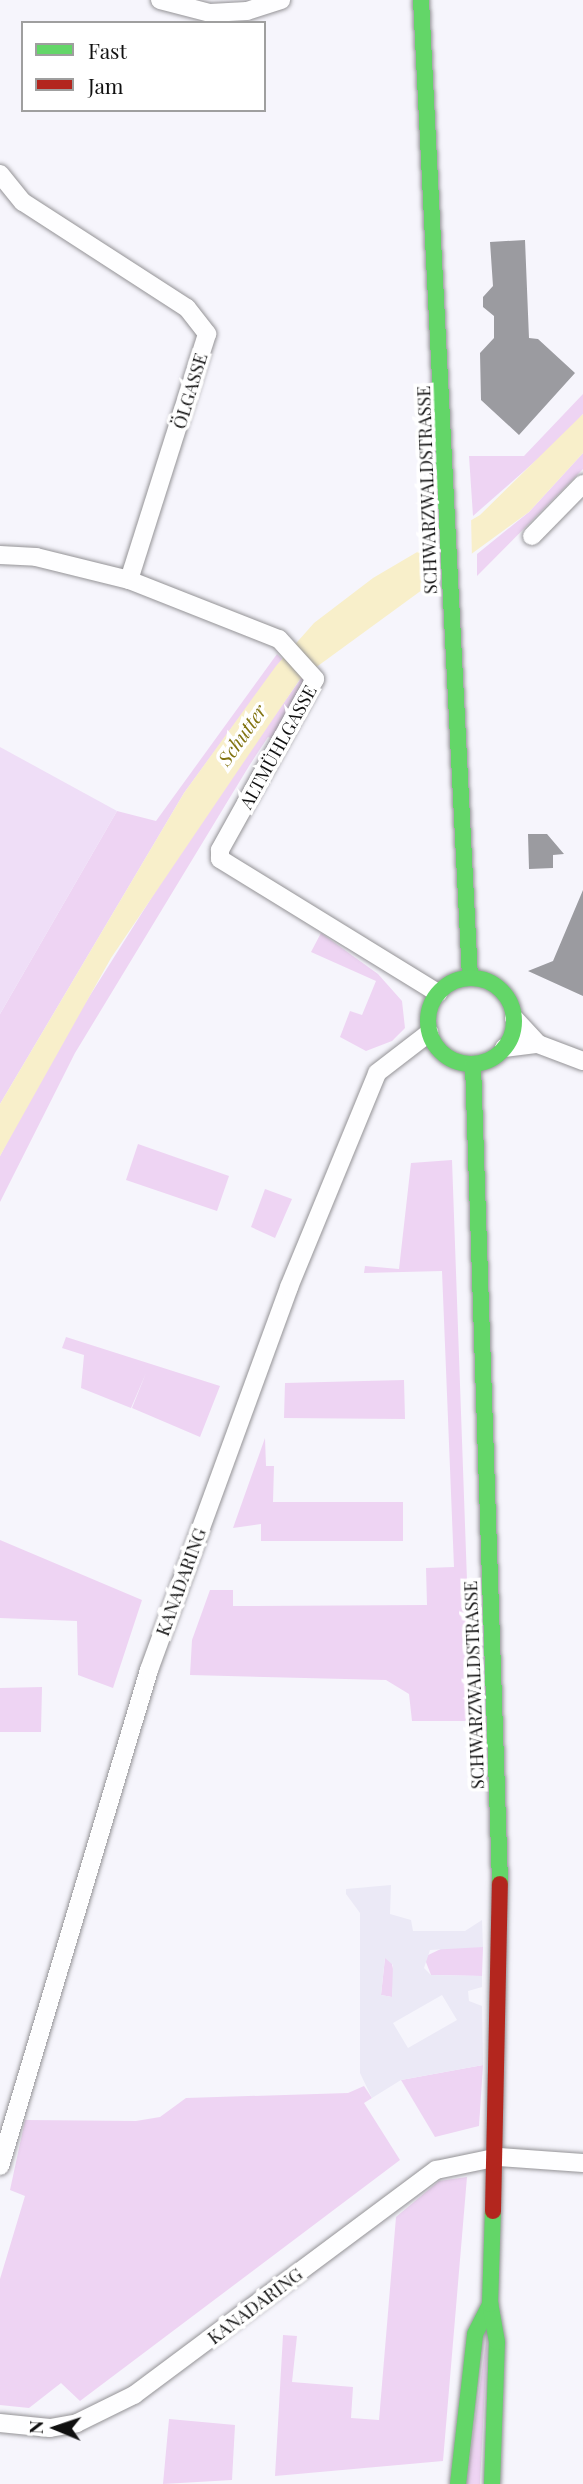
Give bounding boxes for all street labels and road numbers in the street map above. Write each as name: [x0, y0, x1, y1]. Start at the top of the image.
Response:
street label: ÖLGASSE: [168, 350, 212, 432]
street label: SCHWARZWALDSTRASSE: [413, 385, 441, 595]
street label: ALTMÜHLGASSE: [235, 681, 321, 813]
street label: KANADARING: [152, 1525, 210, 1639]
street label: SCHWARZWALDSTRASSE: [460, 1580, 488, 1790]
street label: KANADARING: [203, 2263, 307, 2349]

